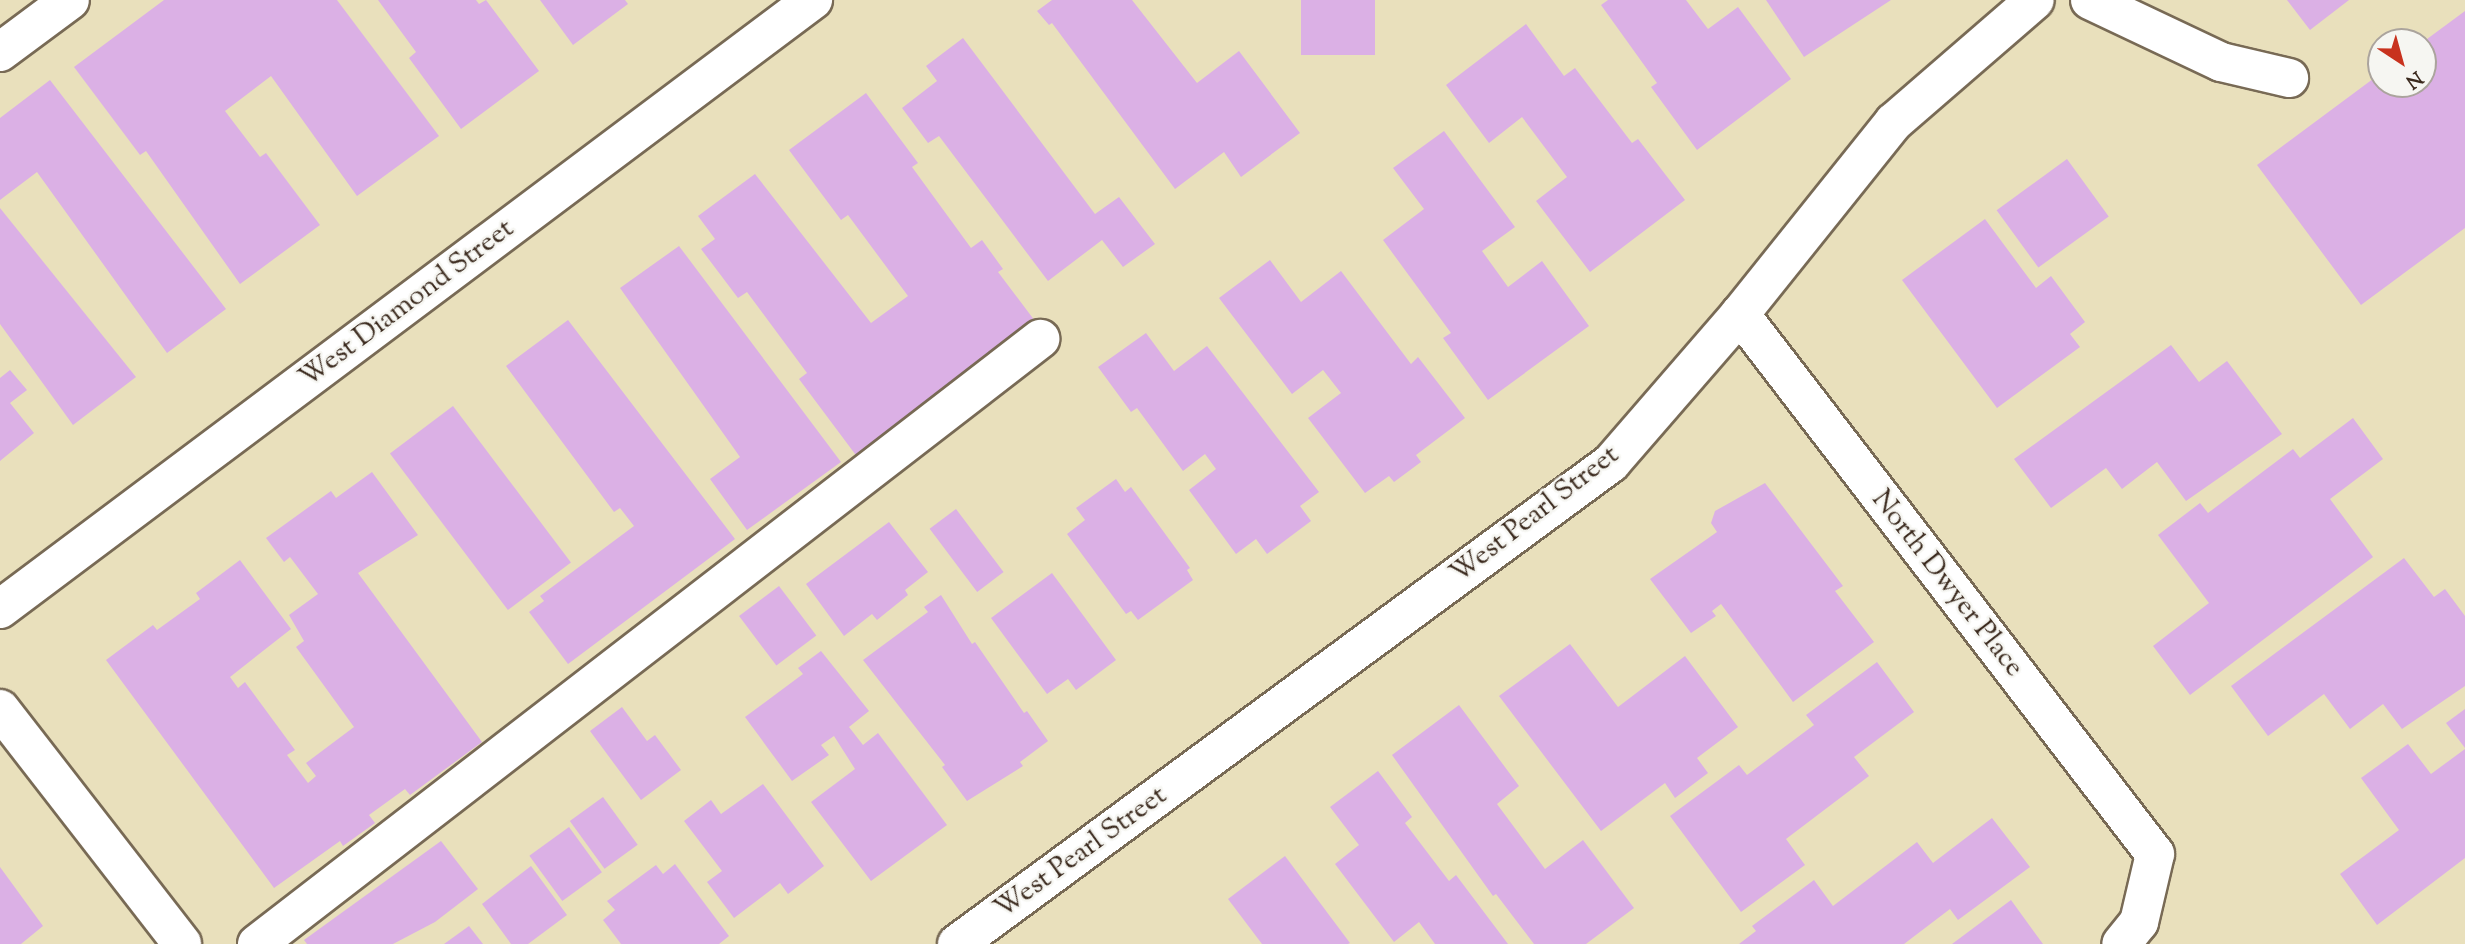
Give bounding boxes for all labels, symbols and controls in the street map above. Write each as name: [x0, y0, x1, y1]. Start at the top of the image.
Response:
north arrow: [2367, 28, 2437, 98]
text: N: [2399, 63, 2428, 94]
street label: West Diamond Street: [293, 212, 521, 396]
street label: West Pearl Street: [1444, 439, 1626, 591]
street label: North Dwyer Place: [1864, 484, 2030, 684]
street label: West Pearl Street: [988, 779, 1174, 927]

